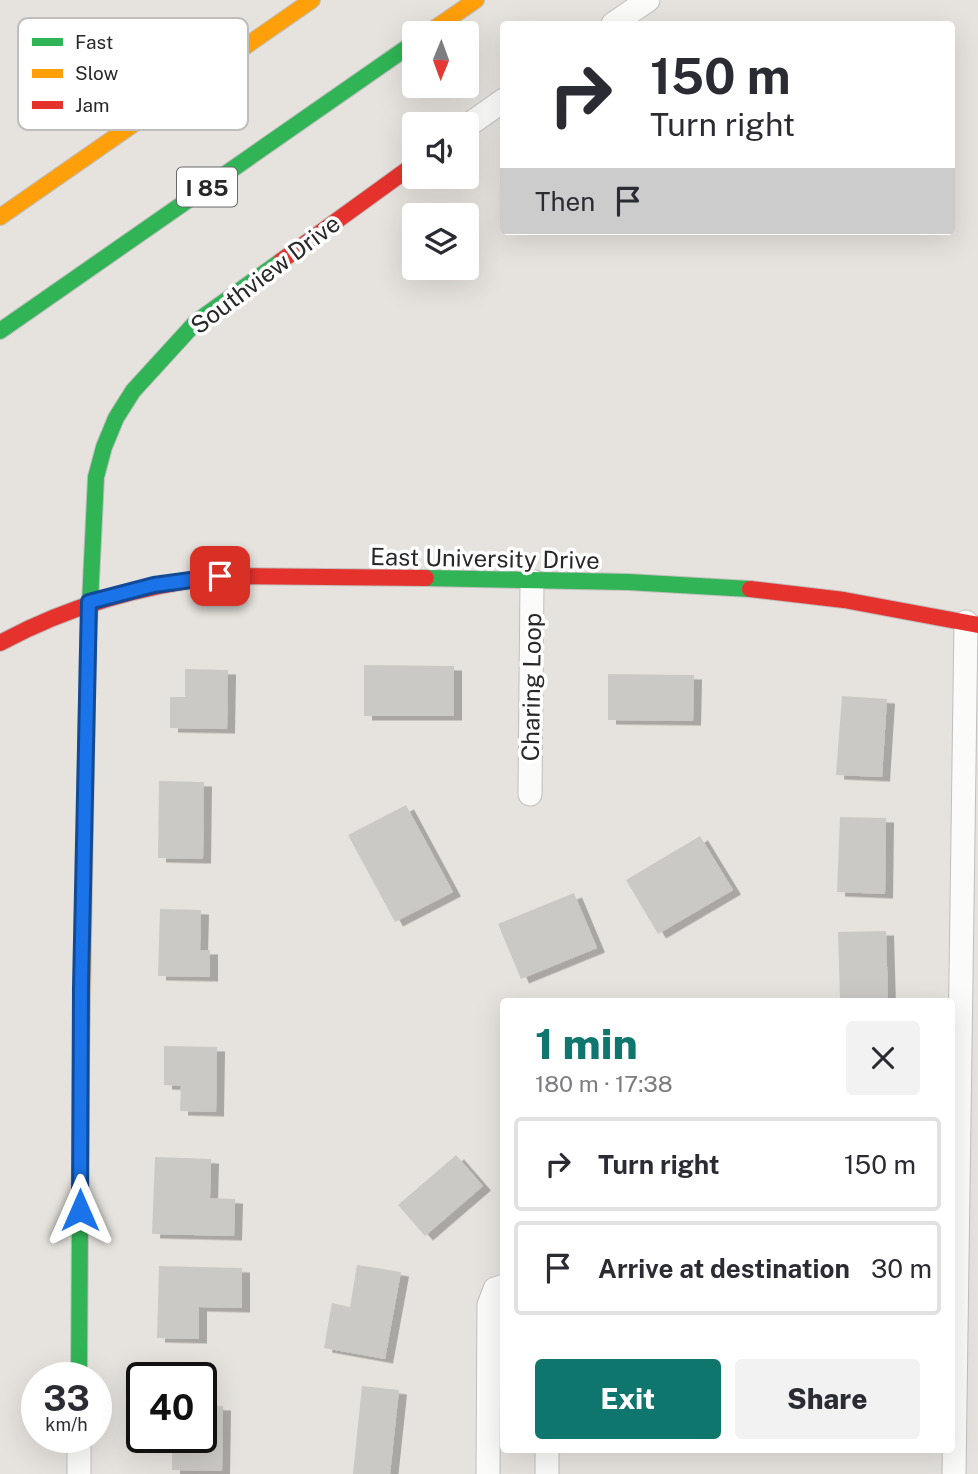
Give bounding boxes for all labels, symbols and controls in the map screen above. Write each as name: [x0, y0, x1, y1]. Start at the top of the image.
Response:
legend: [18, 18, 248, 130]
north arrow: [402, 21, 480, 98]
map controls: [402, 21, 479, 280]
text: Fast: [75, 31, 113, 53]
text: 150 m: [650, 47, 791, 105]
icon: right: [535, 49, 626, 140]
text: Slow: [75, 62, 119, 84]
text: Jam: [75, 94, 109, 116]
text: Turn right: [650, 106, 795, 143]
button: sound: [402, 112, 479, 189]
road number: I 85: [177, 168, 237, 206]
icon: arrive: [609, 182, 647, 220]
text: Then: [535, 186, 595, 217]
button: layers: [402, 203, 479, 280]
street label: Southview Drive: [185, 209, 345, 339]
street label: East University Drive: [370, 542, 600, 574]
pin: [190, 546, 250, 606]
icon: arrive: [201, 557, 239, 595]
street label: Charing Loop: [516, 613, 546, 761]
text: 1 min: [535, 1019, 638, 1068]
button: close: [846, 1021, 920, 1095]
text: 180 m · 17:38: [535, 1070, 673, 1097]
icon: right: [539, 1145, 577, 1183]
text: Turn right: [598, 1149, 720, 1180]
text: 150 m: [844, 1149, 916, 1180]
position arrow: [43, 1173, 117, 1247]
icon: arrive: [539, 1249, 577, 1287]
text: Arrive at destination: [598, 1253, 850, 1284]
text: 30 m: [871, 1253, 932, 1284]
button: Exit: [535, 1359, 721, 1439]
button: Share: [735, 1359, 920, 1439]
speed limit sign: 40: [126, 1362, 217, 1453]
text: 33: [43, 1378, 90, 1419]
text: km/h: [45, 1414, 88, 1435]

